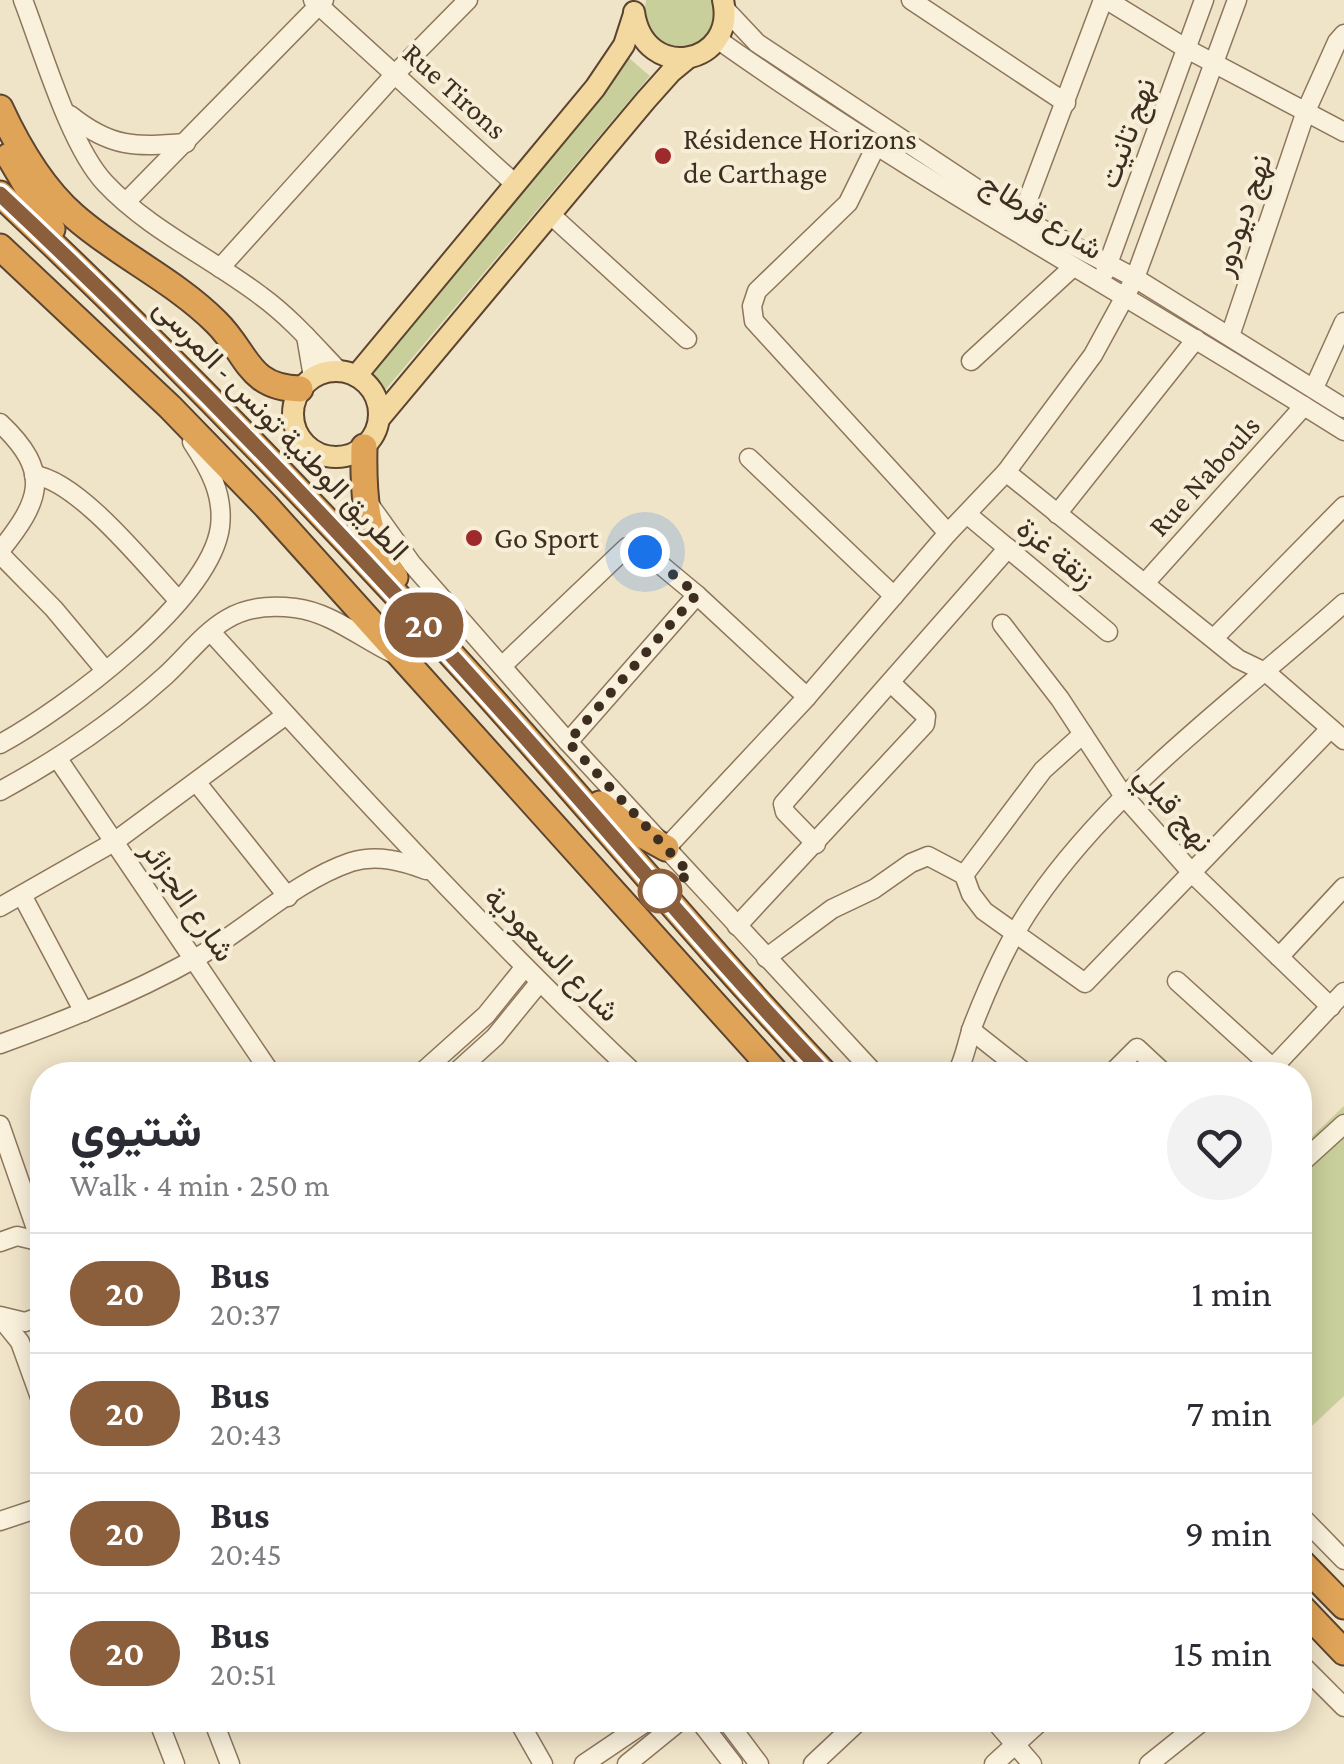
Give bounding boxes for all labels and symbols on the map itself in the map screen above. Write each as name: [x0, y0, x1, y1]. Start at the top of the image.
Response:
street label: Rue Tirons: [397, 36, 514, 146]
street label: نهج تانيت: [1091, 73, 1165, 194]
place label: Résidence Horizons de Carthage: [683, 122, 917, 190]
marker: Résidence Horizons de Carthage: [652, 145, 674, 167]
street label: نهج ديودور: [1205, 150, 1281, 282]
street label: شارع قرطاج: [974, 165, 1109, 269]
street label: الطريق الوطنية تونس - المرسى: [146, 291, 415, 568]
street label: Rue Nabouls: [1141, 409, 1266, 543]
street label: زنقة غزة: [1009, 510, 1102, 596]
place label: Go Sport: [494, 521, 600, 555]
marker: Go Sport: [463, 527, 485, 549]
your location: [620, 527, 670, 577]
line badge: 20: [379, 592, 469, 658]
street label: نهج قبلي: [1122, 759, 1221, 864]
street label: شارع الجزائر: [131, 833, 242, 970]
unlabelled marker: [639, 870, 681, 912]
street label: شارع السعودية: [475, 880, 626, 1031]

